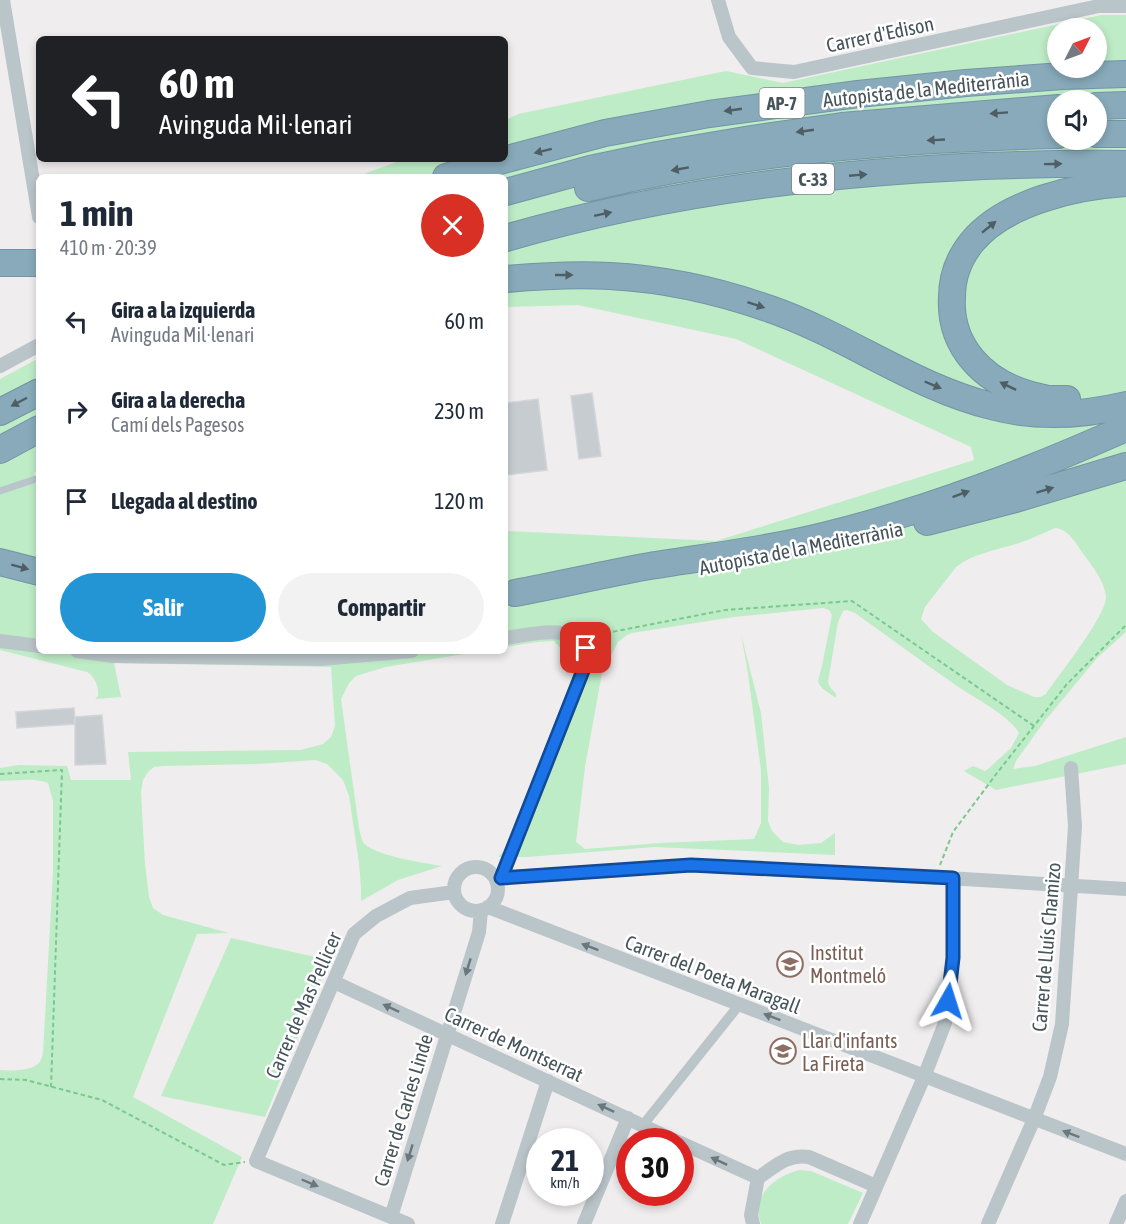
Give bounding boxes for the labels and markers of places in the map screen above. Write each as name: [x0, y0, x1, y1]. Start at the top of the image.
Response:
pin: [560, 622, 611, 673]
place label: Institut Montmeló: [810, 941, 886, 987]
school or university icon: Institut Montmeló: [775, 949, 805, 979]
place label: Llar d'infants La Fireta: [802, 1029, 897, 1075]
school or university icon: Llar d'infants La Fireta: [768, 1036, 798, 1066]

